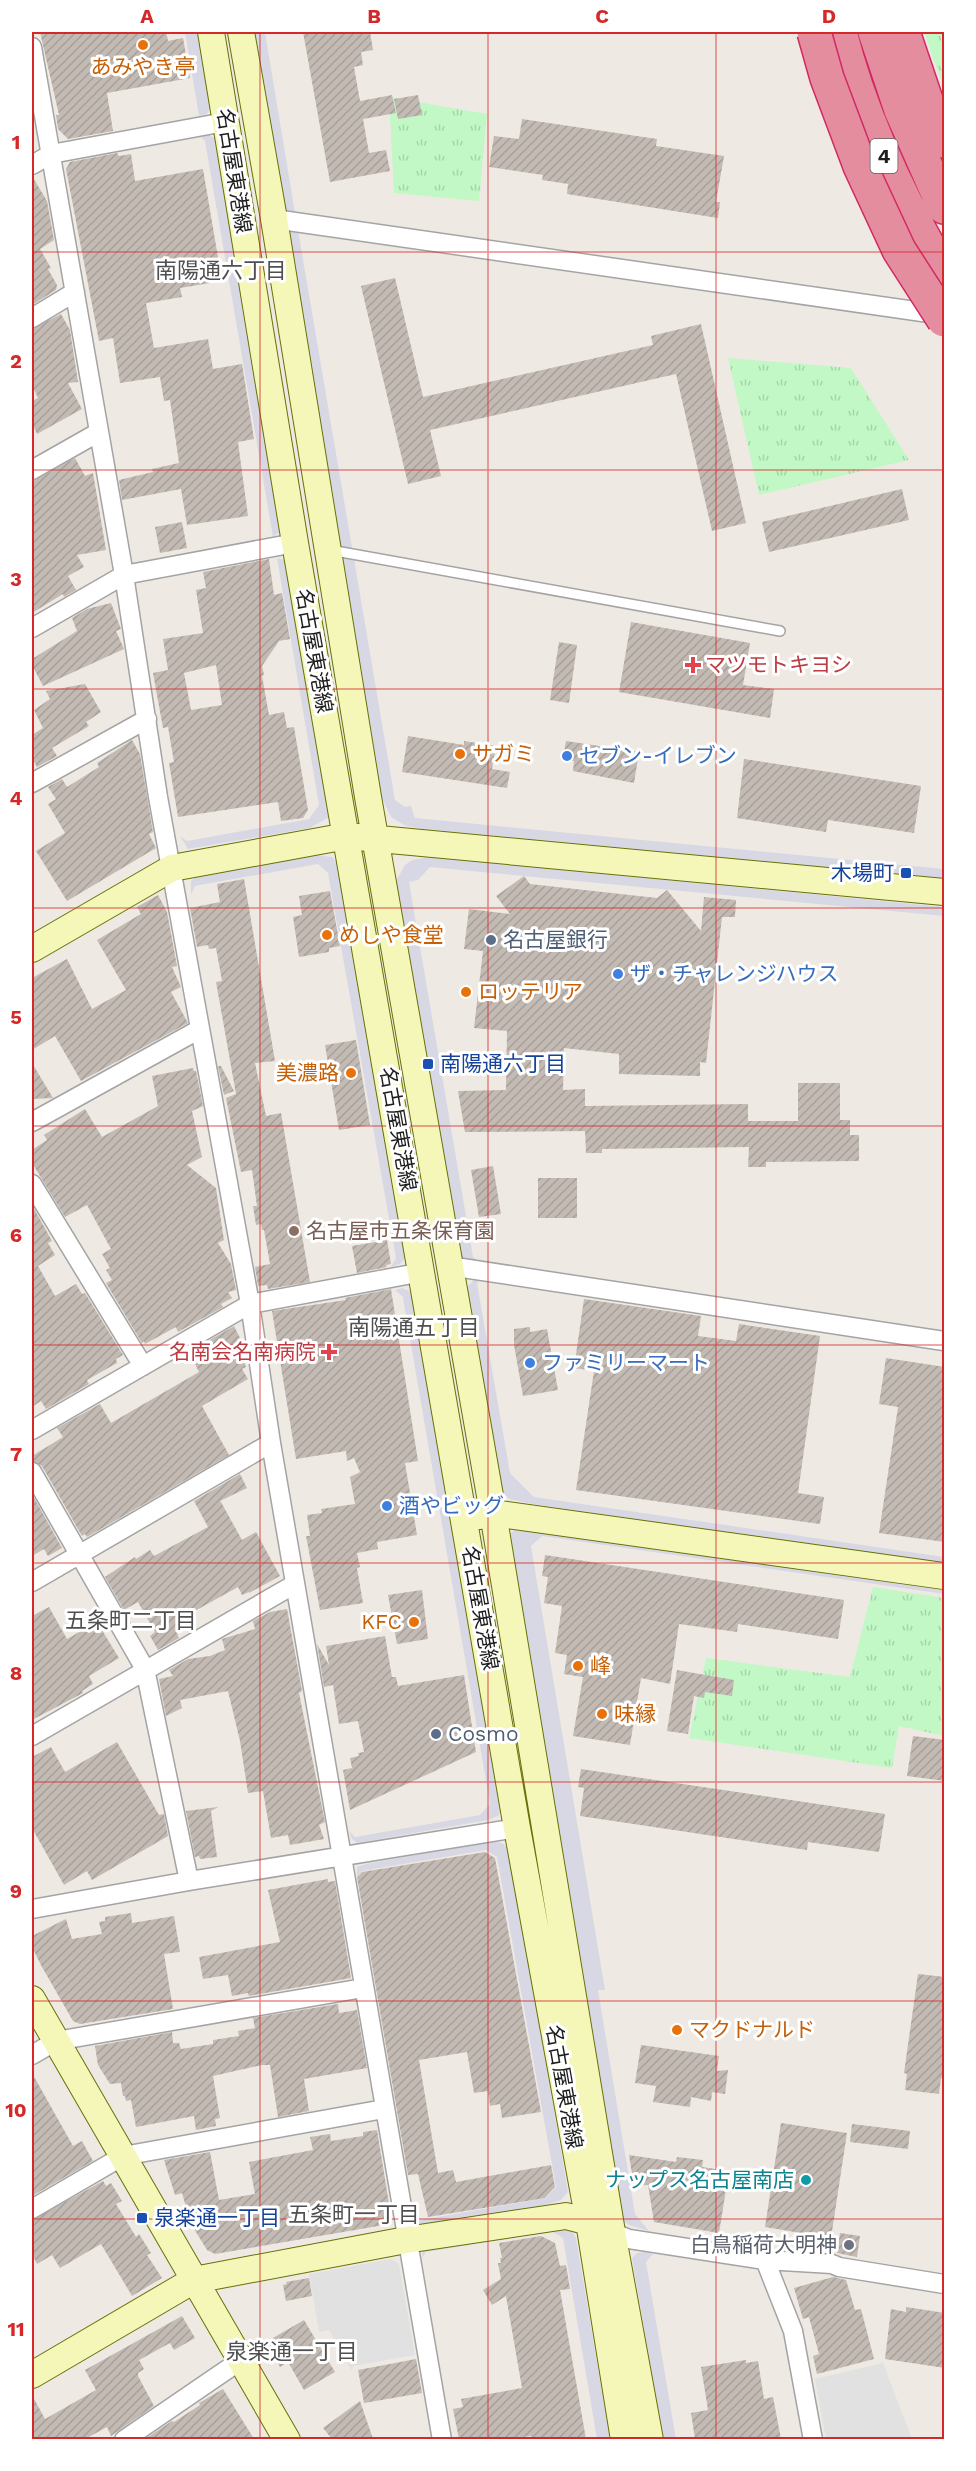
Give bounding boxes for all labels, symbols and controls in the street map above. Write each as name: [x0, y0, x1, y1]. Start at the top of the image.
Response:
text: A: [140, 4, 154, 28]
text: B: [367, 4, 381, 28]
text: C: [595, 4, 609, 28]
text: D: [822, 4, 836, 28]
marker: あみやき亭: [136, 38, 150, 52]
place label: あみやき亭: [91, 54, 196, 79]
street label: 名古屋東港線: [212, 107, 257, 235]
text: 1: [12, 130, 20, 154]
road number: 4: [870, 139, 898, 173]
district label: 南陽通六丁目: [155, 258, 287, 283]
text: 2: [10, 349, 22, 373]
text: 3: [10, 567, 22, 591]
street label: 名古屋東港線: [291, 587, 338, 715]
place label: マツモトキヨシ: [705, 652, 852, 677]
marker: マツモトキヨシ: [686, 658, 700, 672]
place label: サガミ: [472, 741, 535, 766]
place label: セブン-イレブン: [579, 743, 737, 768]
marker: サガミ: [453, 747, 467, 761]
marker: セブン-イレブン: [560, 749, 574, 763]
text: 4: [10, 786, 23, 810]
place label: 木場町: [831, 860, 894, 885]
marker: 木場町: [899, 866, 913, 880]
place label: めしや食堂: [339, 922, 444, 947]
place label: 名古屋銀行: [503, 927, 608, 952]
marker: めしや食堂: [320, 928, 334, 942]
marker: 名古屋銀行: [484, 933, 498, 947]
place label: ザ・チャレンジハウス: [630, 961, 839, 986]
marker: ザ・チャレンジハウス: [611, 967, 625, 981]
place label: ロッテリア: [478, 979, 583, 1004]
marker: ロッテリア: [459, 985, 473, 999]
text: 5: [10, 1005, 22, 1029]
place label: 南陽通六丁目: [440, 1051, 566, 1076]
marker: 南陽通六丁目: [421, 1057, 435, 1071]
place label: 美濃路: [276, 1060, 339, 1085]
street label: 名古屋東港線: [375, 1065, 422, 1193]
marker: 美濃路: [344, 1066, 358, 1080]
place label: 名古屋市五条保育園: [306, 1218, 495, 1243]
text: 6: [10, 1223, 22, 1247]
marker: 名古屋市五条保育園: [287, 1224, 301, 1238]
district label: 南陽通五丁目: [348, 1315, 480, 1340]
place label: 名南会名南病院: [169, 1339, 316, 1364]
marker: 名南会名南病院: [320, 1343, 338, 1361]
place label: ファミリーマート: [542, 1350, 710, 1375]
marker: ファミリーマート: [523, 1356, 537, 1370]
text: 7: [10, 1442, 22, 1466]
place label: 酒やビッグ: [399, 1493, 504, 1518]
marker: 酒やビッグ: [380, 1499, 394, 1513]
street label: 名古屋東港線: [457, 1544, 504, 1672]
district label: 五条町二丁目: [65, 1608, 197, 1633]
place label: KFC: [361, 1609, 402, 1634]
marker: KFC: [407, 1615, 421, 1629]
place label: 峰: [590, 1653, 611, 1678]
marker: 峰: [571, 1659, 585, 1673]
text: 8: [10, 1661, 22, 1685]
place label: 味縁: [614, 1701, 656, 1726]
marker: 味縁: [595, 1707, 609, 1721]
place label: Cosmo: [448, 1721, 519, 1746]
marker: Cosmo: [429, 1727, 443, 1741]
text: 9: [10, 1879, 22, 1903]
place label: マクドナルド: [689, 2017, 815, 2042]
street label: 名古屋東港線: [541, 2023, 588, 2151]
marker: マクドナルド: [670, 2023, 684, 2037]
text: 10: [5, 2098, 27, 2122]
place label: ナップス名古屋南店: [605, 2167, 794, 2192]
marker: ナップス名古屋南店: [799, 2173, 813, 2187]
district label: 五条町一丁目: [288, 2202, 420, 2227]
place label: 泉楽通一丁目: [154, 2205, 280, 2230]
marker: 泉楽通一丁目: [135, 2211, 149, 2225]
place label: 白鳥稲荷大明神: [690, 2232, 837, 2257]
marker: 白鳥稲荷大明神: [842, 2238, 856, 2252]
text: 11: [7, 2317, 25, 2341]
district label: 泉楽通一丁目: [226, 2339, 358, 2364]

